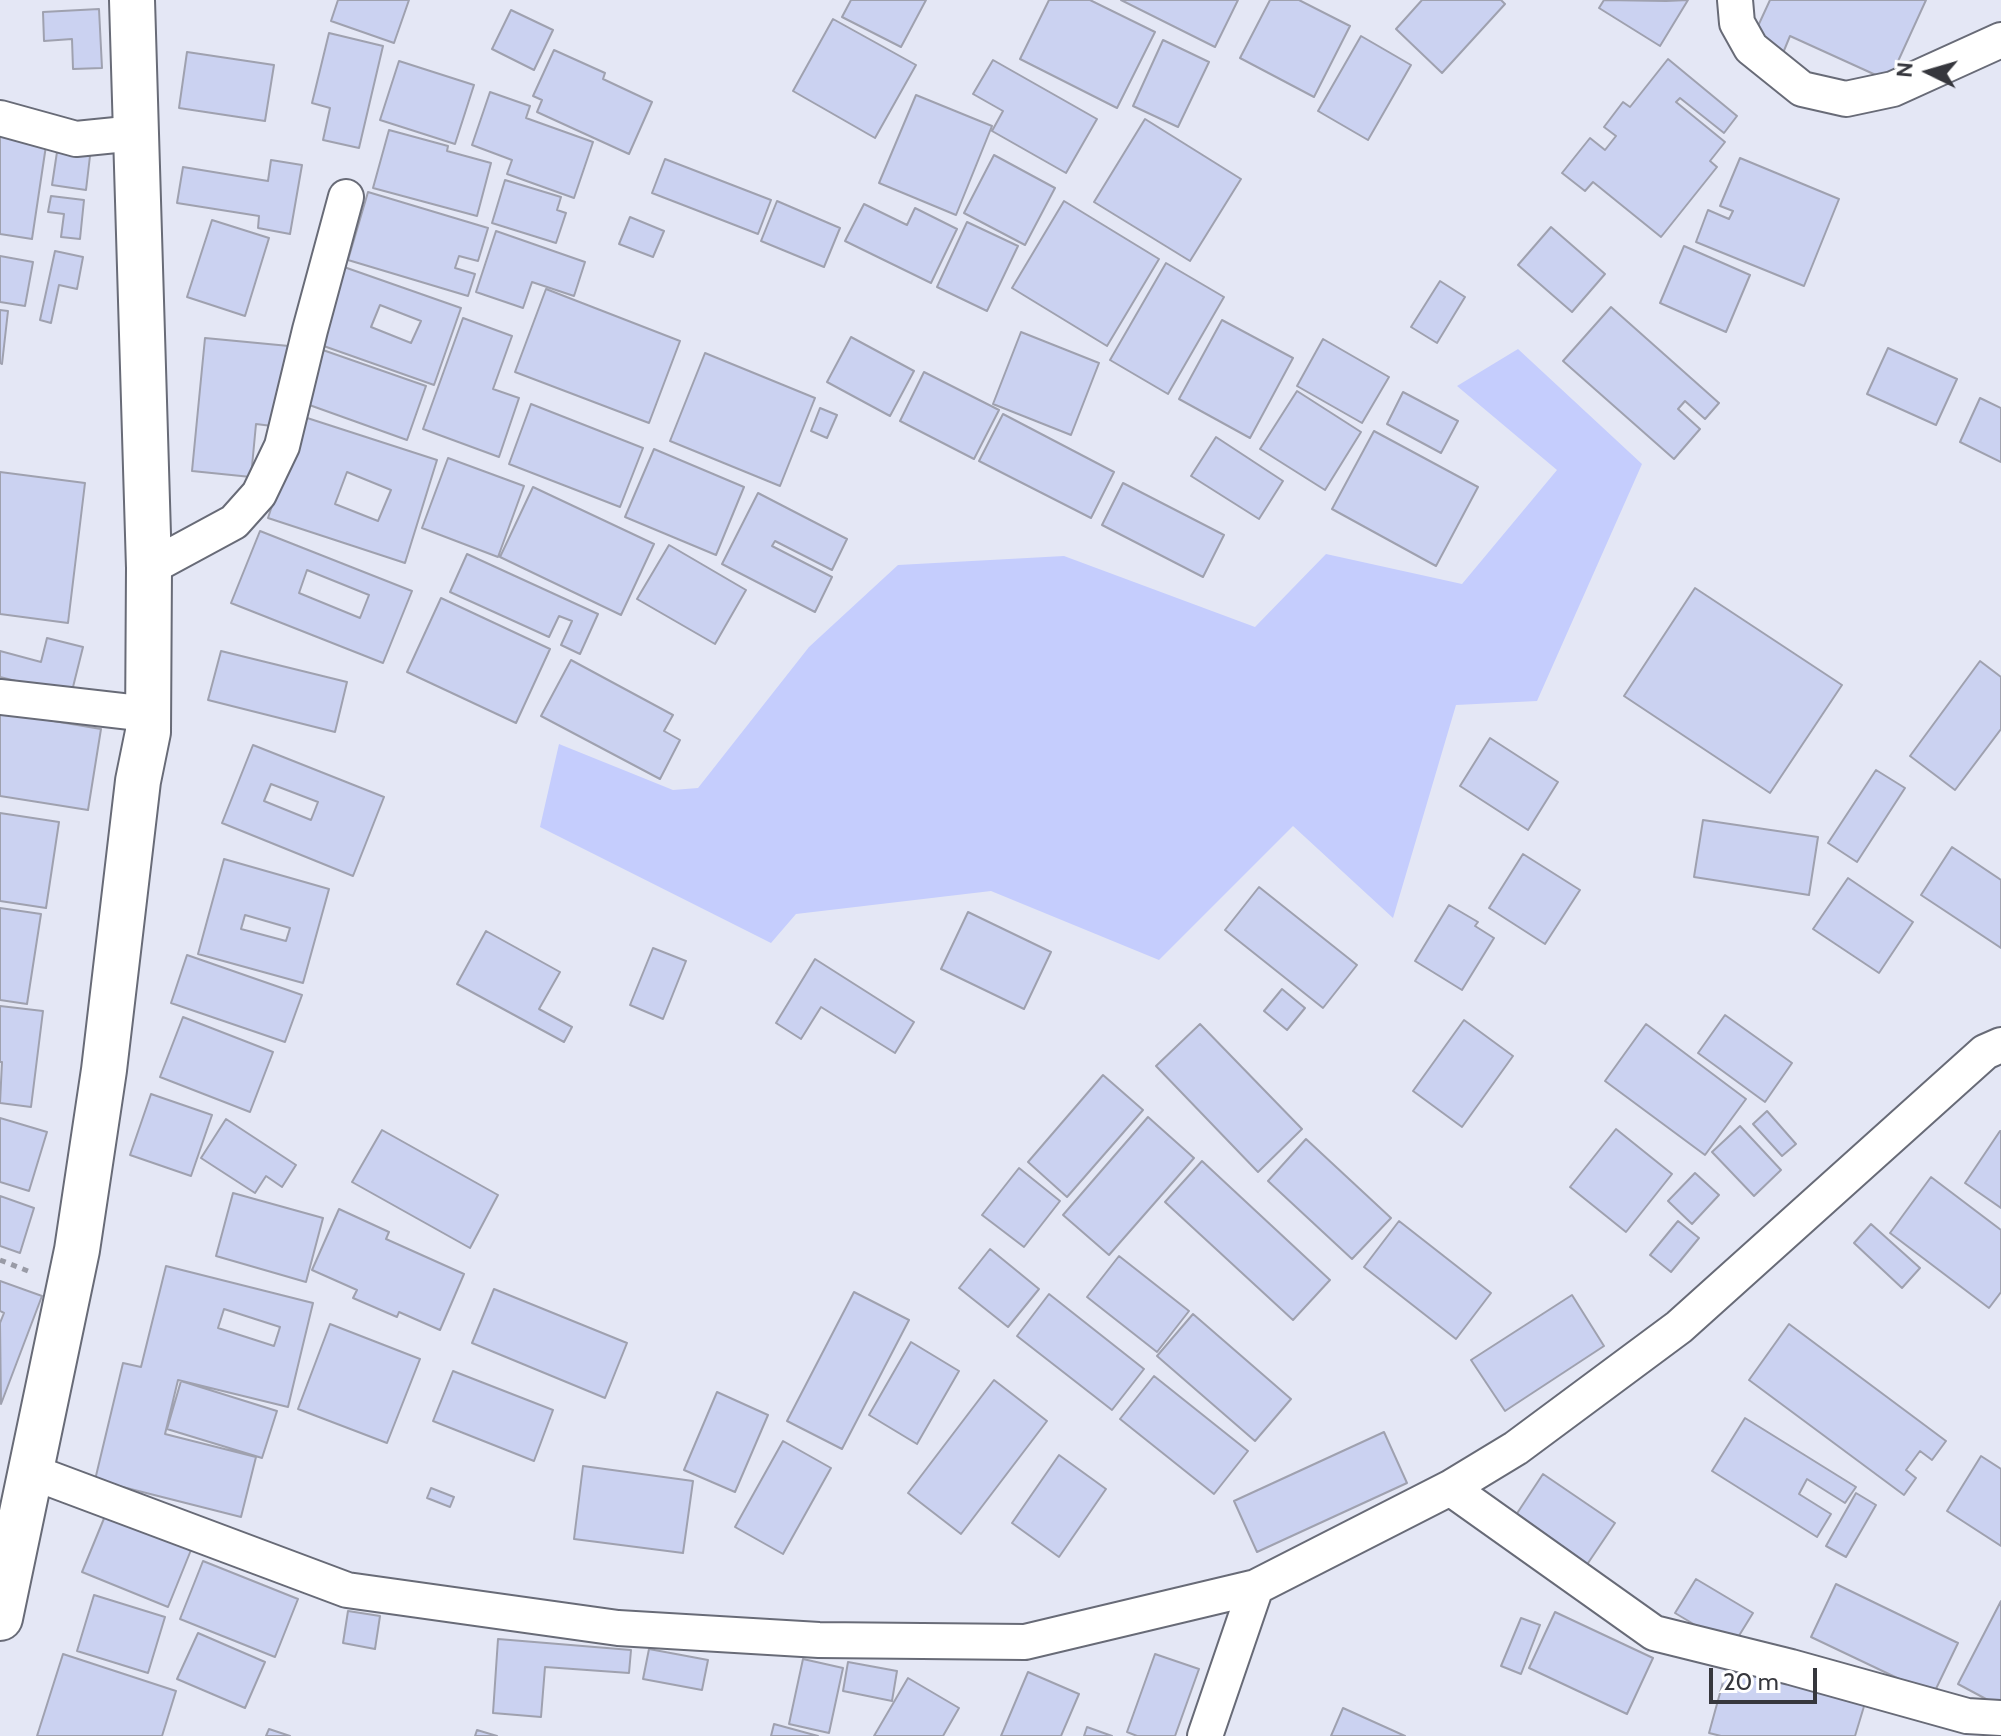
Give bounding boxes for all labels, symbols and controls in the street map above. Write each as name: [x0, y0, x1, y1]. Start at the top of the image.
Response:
north arrow: [1889, 32, 1969, 112]
text: N: [1890, 61, 1919, 79]
scale bar: [1713, 1652, 1821, 1702]
text: 20 m: [1723, 1667, 1779, 1696]

